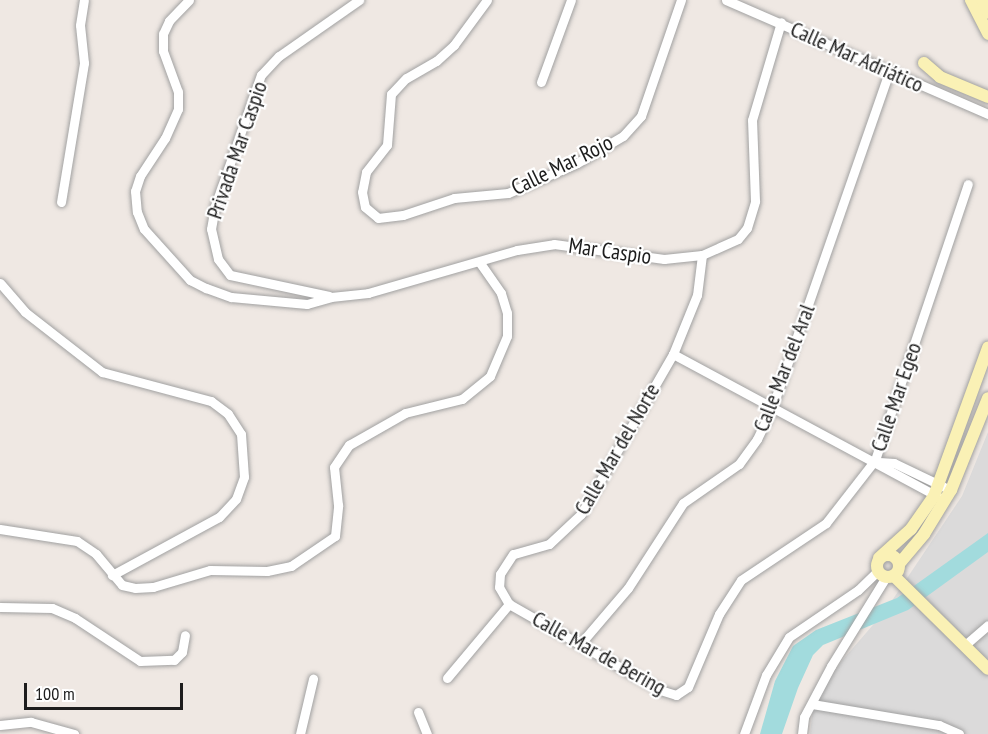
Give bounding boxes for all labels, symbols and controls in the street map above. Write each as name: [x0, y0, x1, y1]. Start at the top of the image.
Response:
street label: Calle Mar Adriático: [786, 16, 928, 98]
street label: Privada Mar Caspio: [201, 78, 273, 222]
street label: Calle Mar Rojo: [507, 129, 617, 201]
street label: Mar Caspio: [567, 232, 653, 270]
street label: Calle Mar del Aral: [748, 300, 820, 436]
street label: Calle Mar Egeo: [865, 339, 927, 455]
street label: Calle Mar del Norte: [569, 379, 665, 519]
street label: Calle Mar de Bering: [528, 605, 670, 701]
scale bar: [27, 671, 186, 709]
text: 100 m: [35, 682, 75, 705]

